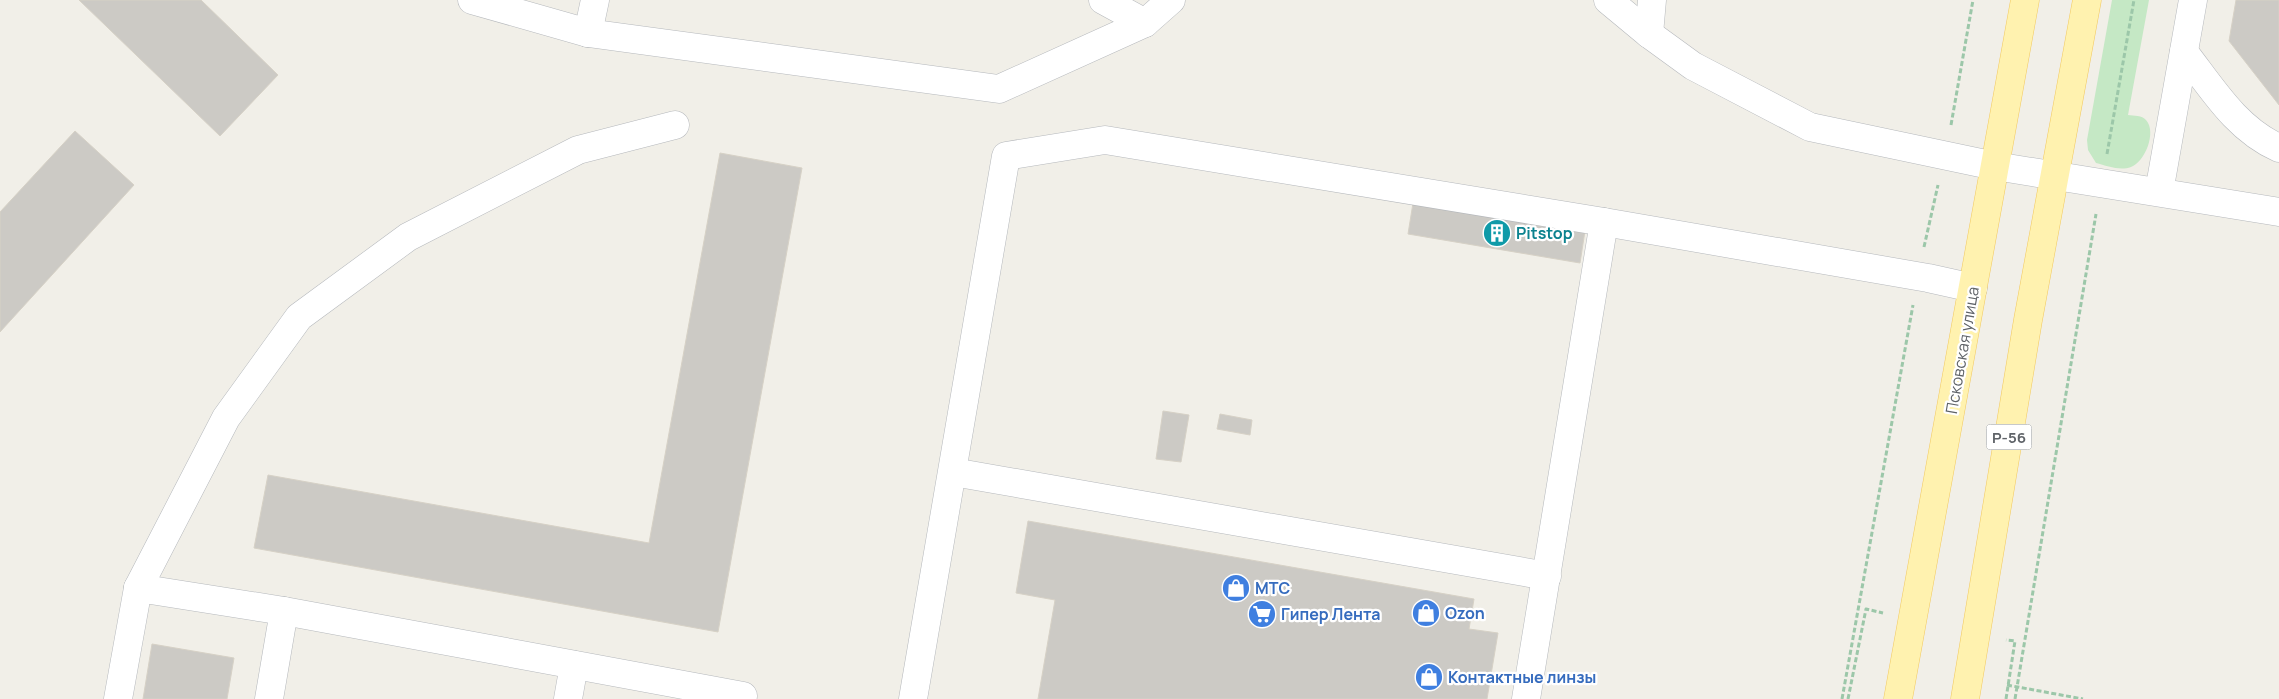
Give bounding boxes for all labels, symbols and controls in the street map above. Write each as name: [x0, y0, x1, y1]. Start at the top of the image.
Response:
building icon: Pitstop: [1482, 218, 1512, 248]
place label: Pitstop: [1516, 222, 1573, 244]
street label: Псковская улица: [1940, 285, 1984, 415]
road number: Р-56: [1986, 424, 2032, 450]
shop icon: МТС: [1221, 573, 1251, 603]
place label: МТС: [1255, 577, 1290, 599]
shop icon: Ozon: [1411, 598, 1441, 628]
supermarket icon: Гипер Лента: [1247, 599, 1277, 629]
place label: Ozon: [1445, 602, 1485, 624]
place label: Гипер Лента: [1281, 603, 1381, 625]
shop icon: Контактные линзы: [1414, 662, 1444, 692]
place label: Контактные линзы: [1448, 666, 1596, 688]

